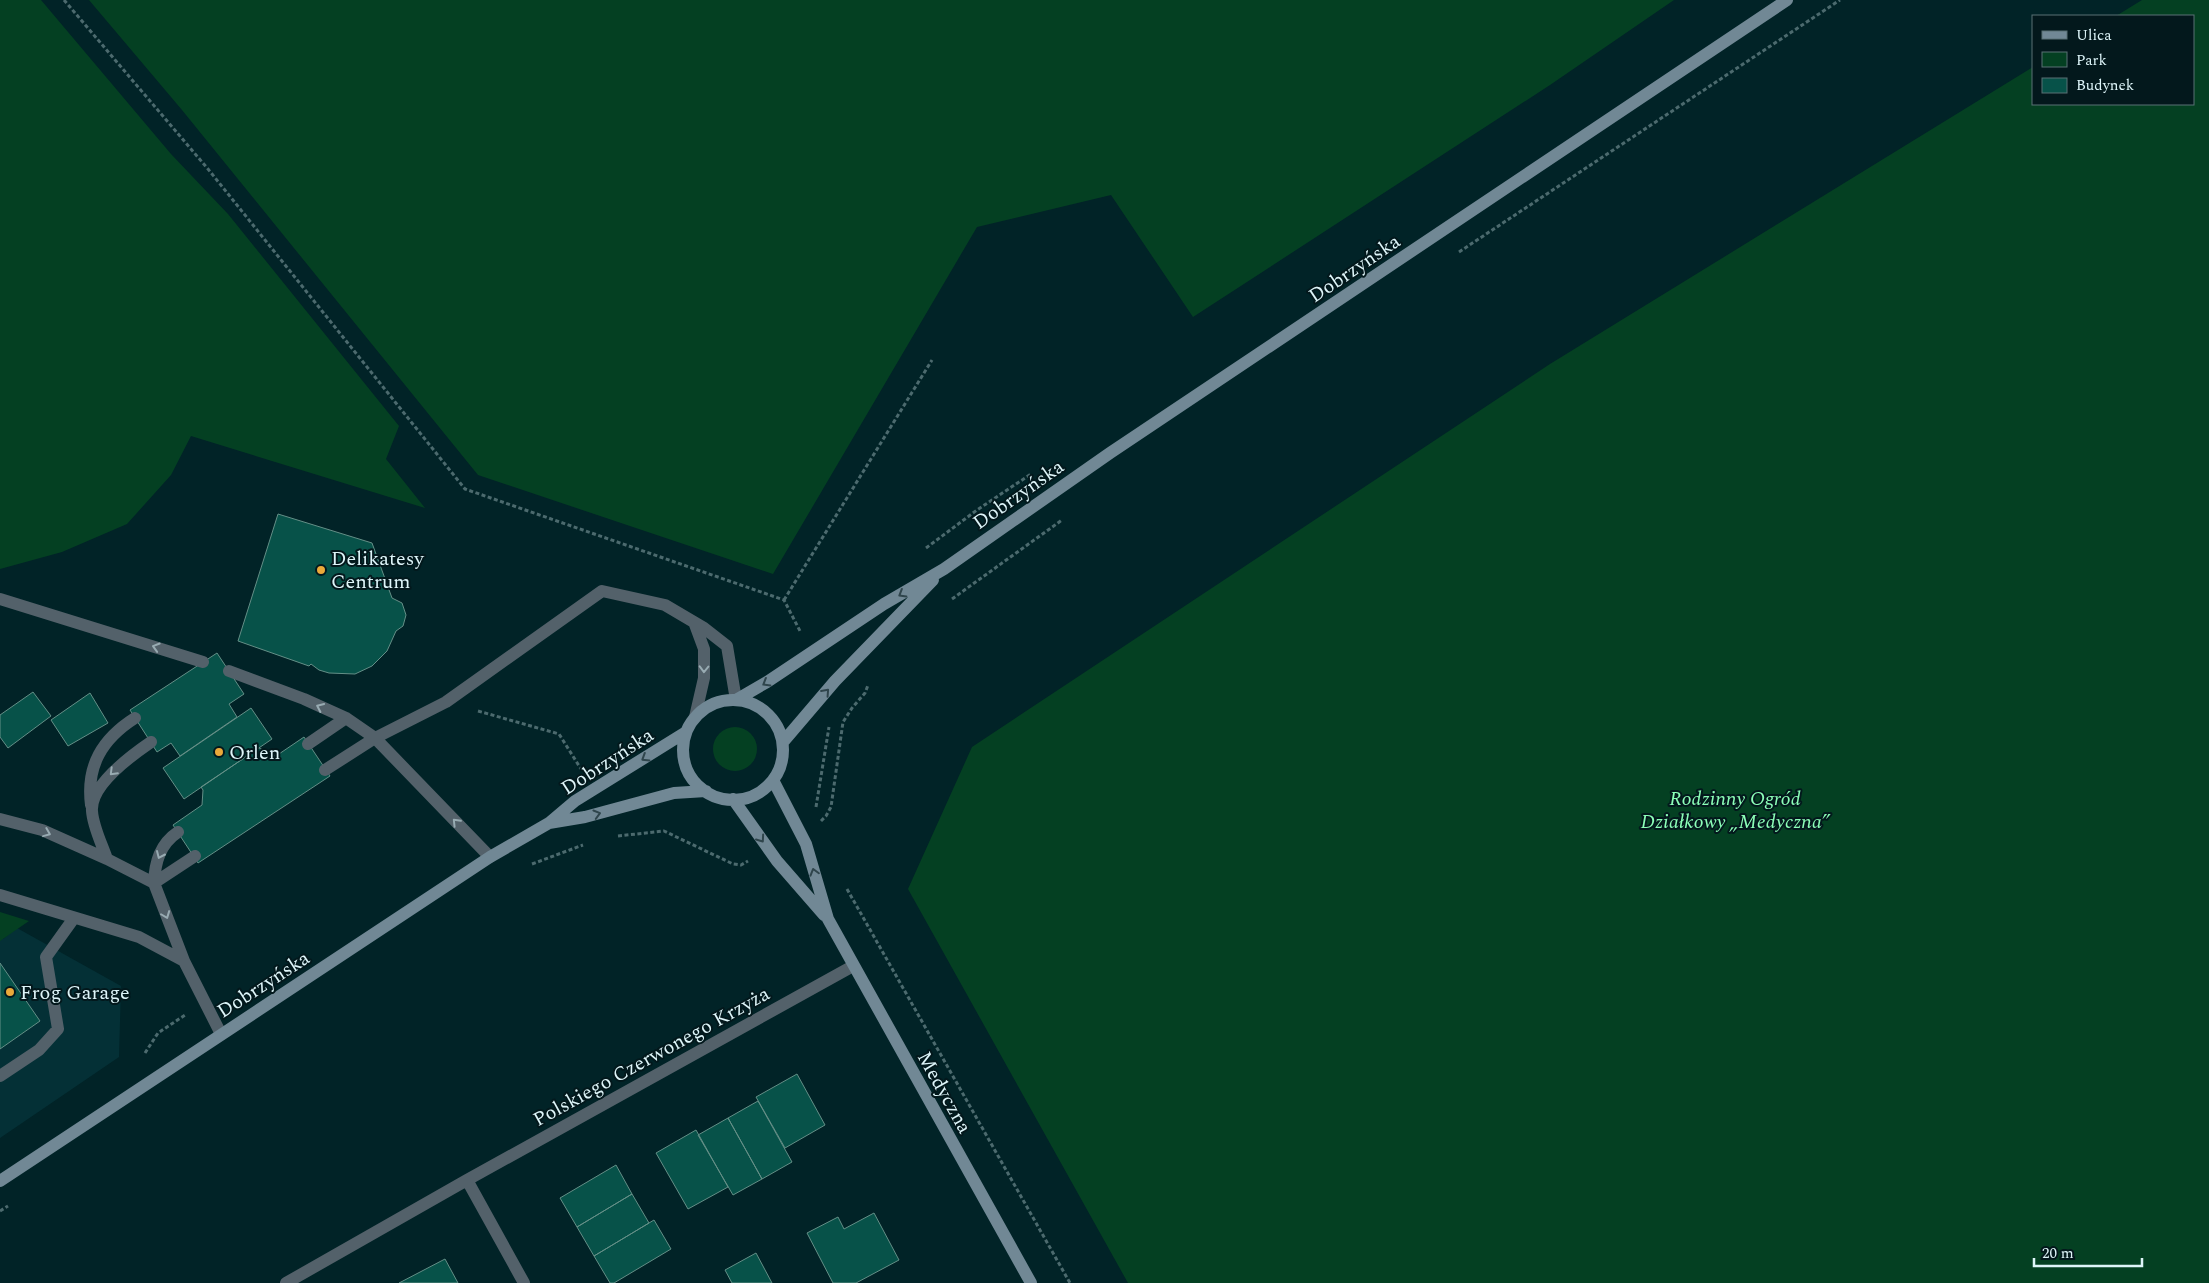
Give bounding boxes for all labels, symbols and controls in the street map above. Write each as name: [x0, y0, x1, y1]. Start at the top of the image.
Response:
legend: [2032, 15, 2194, 105]
text: Ulica: [2076, 24, 2112, 47]
text: Park: [2076, 49, 2107, 72]
text: Budynek: [2076, 74, 2134, 97]
street label: Dobrzyńska: [1302, 227, 1407, 311]
street label: Dobrzyńska: [967, 452, 1071, 537]
place label: Delikatesy Centrum: [331, 544, 425, 597]
marker: Delikatesy Centrum: [315, 564, 327, 576]
one-way arrow: [898, 587, 907, 597]
one-way arrow: [153, 643, 161, 653]
one-way arrow: [699, 666, 709, 673]
one-way arrow: [762, 676, 771, 686]
one-way arrow: [820, 688, 829, 697]
one-way arrow: [316, 702, 325, 713]
street label: Dobrzyńska: [555, 720, 660, 803]
place label: Orlen: [229, 738, 280, 768]
marker: Orlen: [213, 746, 225, 758]
one-way arrow: [641, 751, 650, 761]
one-way arrow: [110, 767, 119, 776]
park label: Rodzinny Ogród Działkowy „Medyczna”: [1640, 784, 1831, 837]
one-way arrow: [592, 809, 601, 820]
one-way arrow: [453, 818, 462, 827]
one-way arrow: [42, 826, 51, 837]
one-way arrow: [755, 833, 764, 843]
one-way arrow: [156, 850, 167, 859]
one-way arrow: [809, 869, 819, 877]
one-way arrow: [160, 911, 170, 919]
street label: Dobrzyńska: [211, 943, 316, 1026]
place label: Frog Garage: [20, 978, 130, 1008]
street label: Polskiego Czerwonego Krzyża: [528, 979, 776, 1135]
marker: Frog Garage: [4, 986, 16, 998]
street label: Medyczna: [909, 1046, 979, 1139]
scale bar: [2034, 1236, 2142, 1268]
text: 20 m: [2042, 1242, 2074, 1265]

